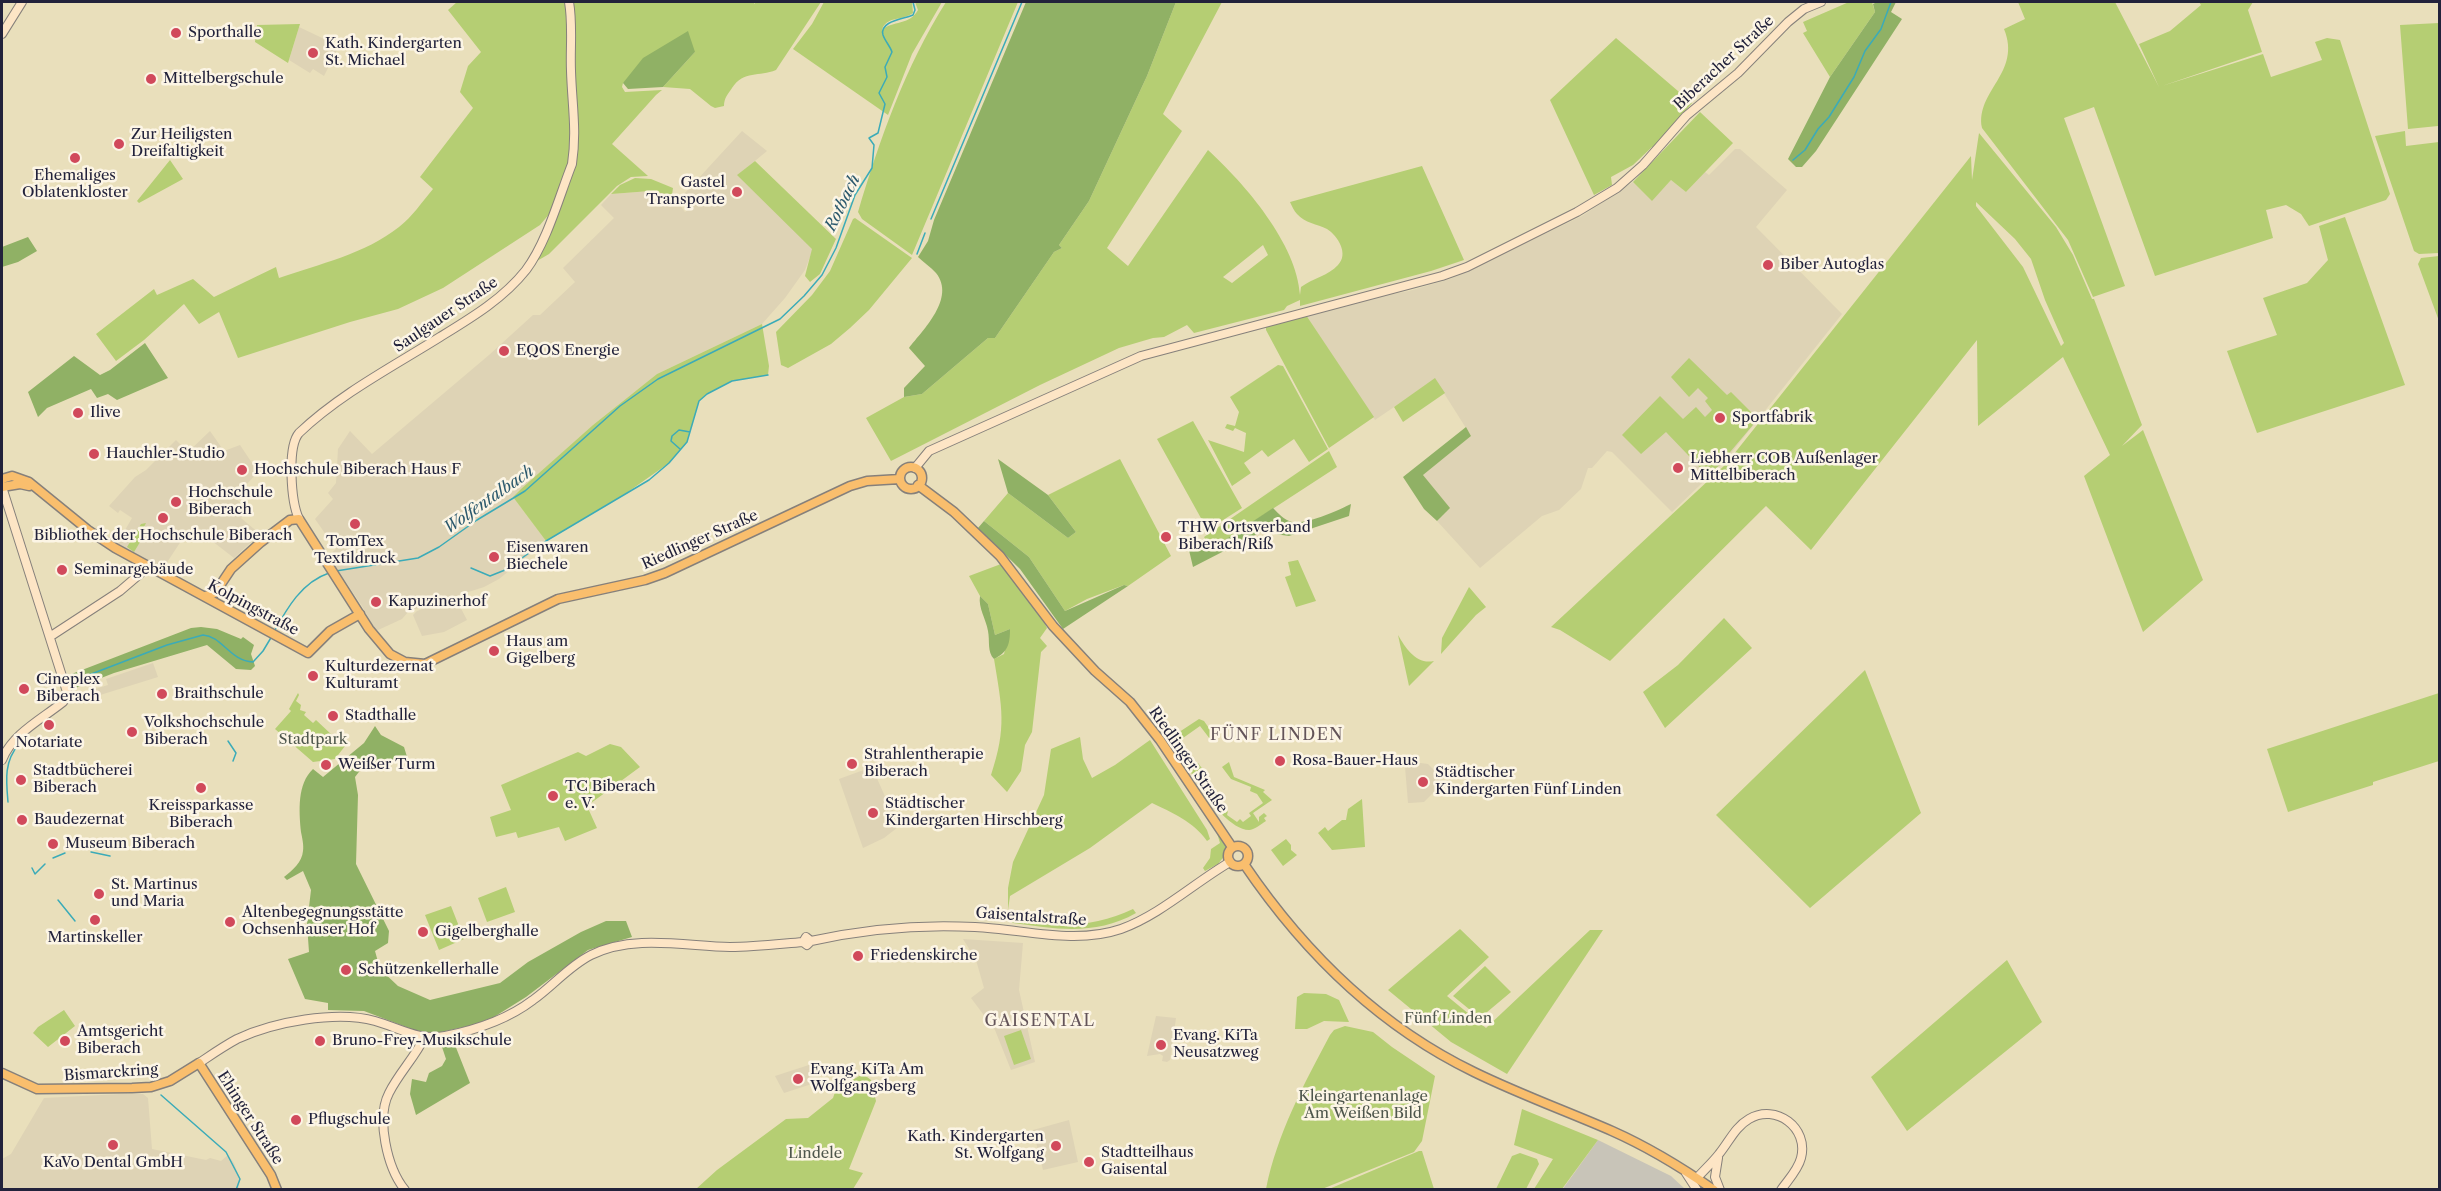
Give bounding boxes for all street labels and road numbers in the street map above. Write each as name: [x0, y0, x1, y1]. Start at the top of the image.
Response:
street label: Biberacher Straße: [1670, 12, 1778, 114]
street label: Saulgauer Straße: [391, 274, 501, 356]
street label: Riedlinger Straße: [639, 506, 761, 574]
street label: Kolpingstraße: [204, 576, 302, 640]
street label: Riedlinger Straße: [1145, 704, 1231, 816]
street label: Gaisentalstraße: [975, 904, 1087, 930]
street label: Bismarckring: [63, 1061, 159, 1085]
street label: Ehinger Straße: [213, 1068, 287, 1168]

